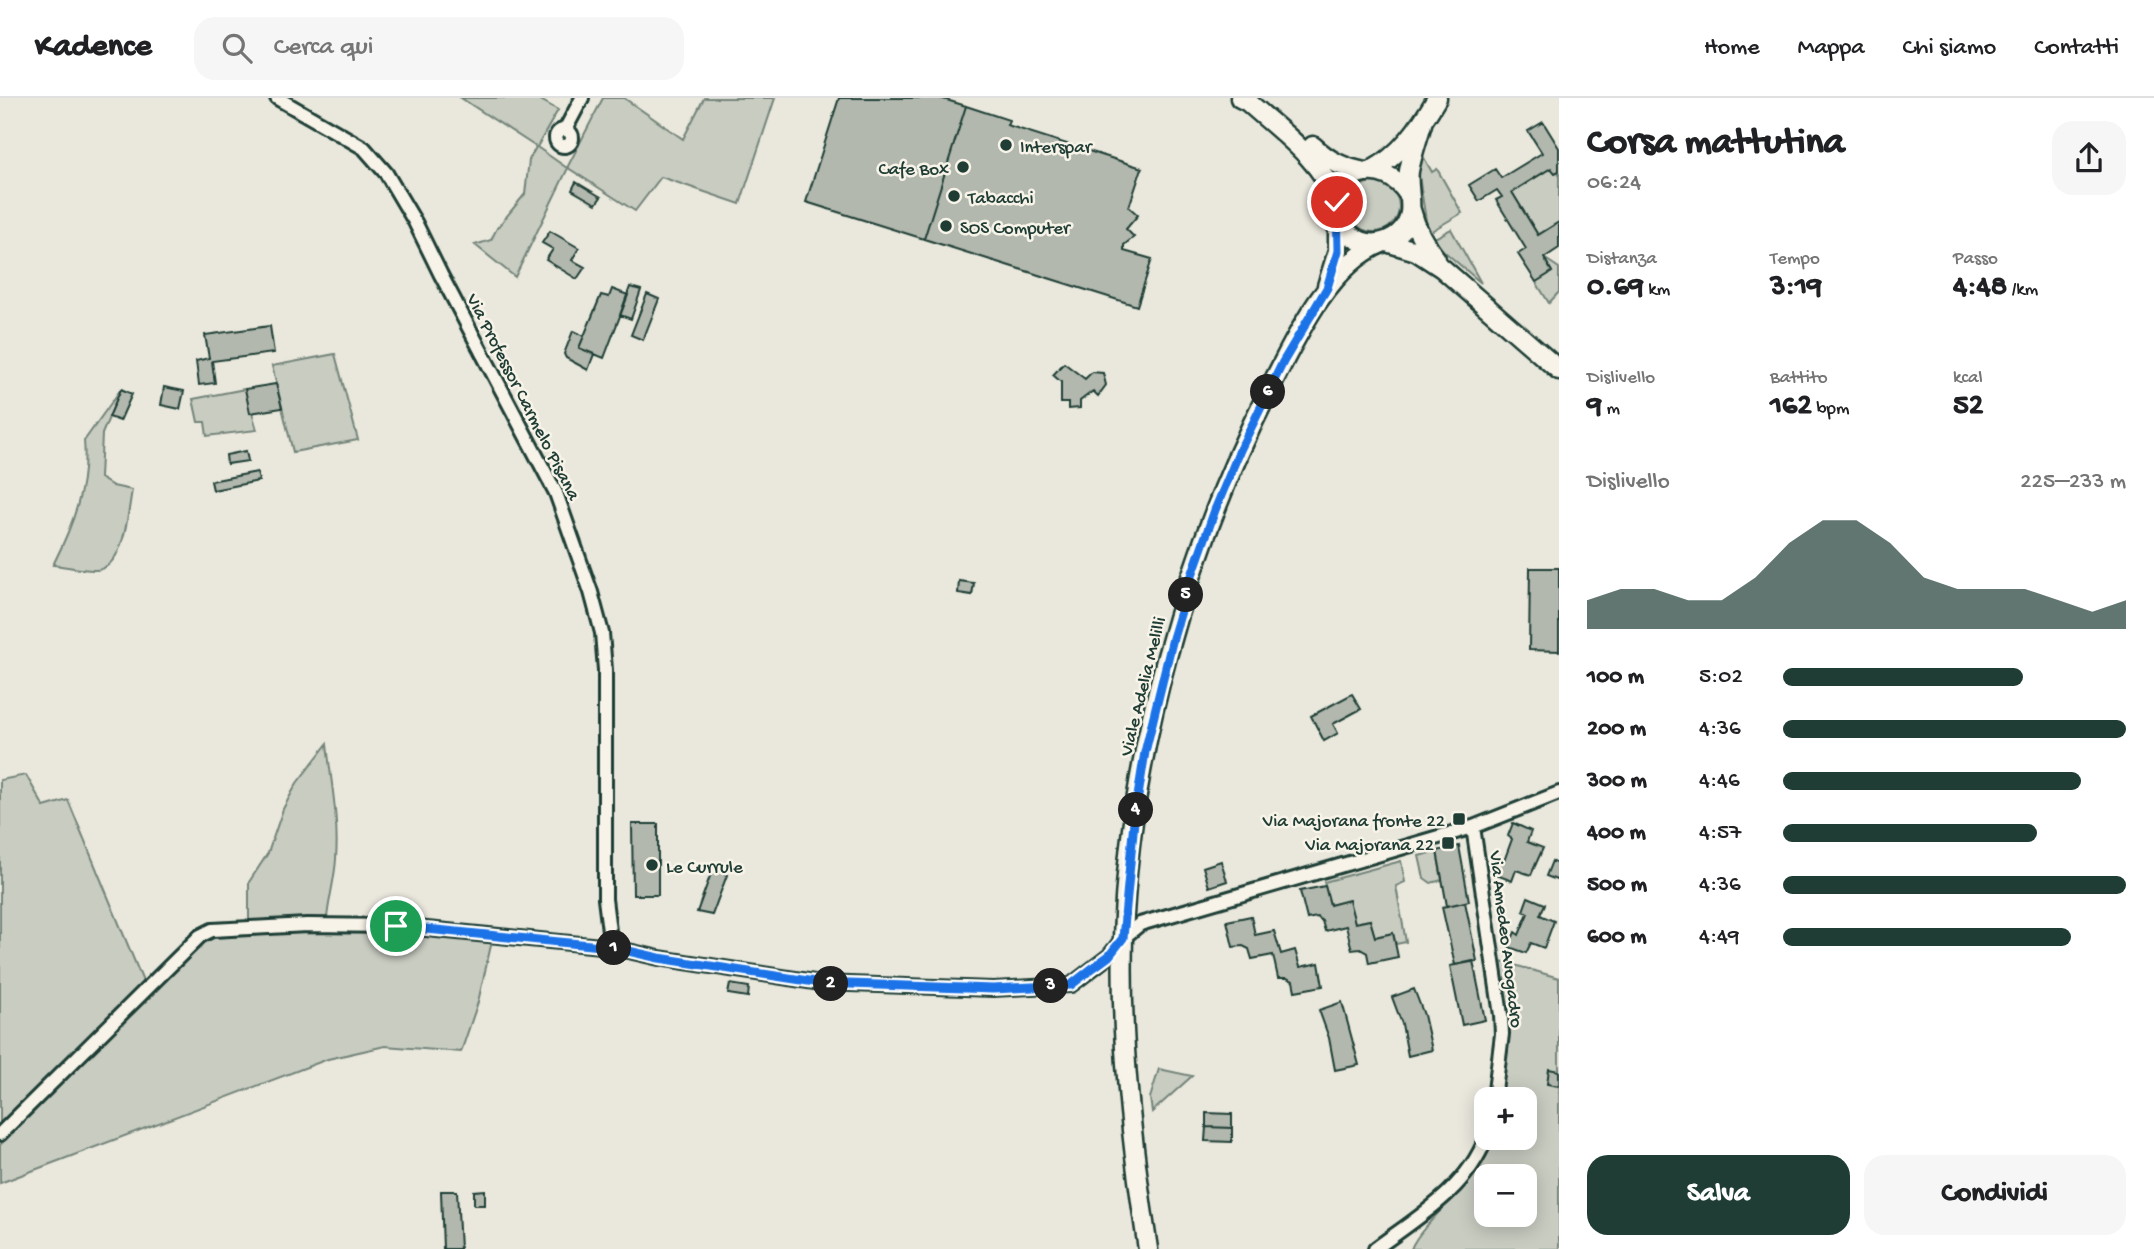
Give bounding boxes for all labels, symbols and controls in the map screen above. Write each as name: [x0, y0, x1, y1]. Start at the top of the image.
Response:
search box: [194, 17, 684, 80]
text: Kadence: [35, 29, 152, 67]
icon: search: [218, 29, 256, 67]
text: Cerca qui: [274, 33, 373, 64]
text: Home: [1704, 34, 1760, 63]
text: Mappa: [1798, 34, 1865, 63]
text: Chi siamo: [1903, 34, 1996, 63]
text: Contatti: [2034, 34, 2119, 63]
button: share: [2052, 121, 2126, 195]
text: Corsa mattutina: [1587, 122, 1845, 166]
marker: Interspar: [998, 137, 1014, 153]
place label: Interspar: [1020, 137, 1094, 160]
place label: Cafe Box: [878, 159, 949, 182]
marker: Cafe Box: [955, 159, 971, 175]
text: 06:24: [1587, 170, 1641, 197]
pin: [1307, 172, 1367, 232]
icon: check: [1318, 183, 1356, 221]
marker: Tabacchi: [946, 188, 962, 204]
place label: Tabacchi: [967, 188, 1034, 211]
marker: SOS Computer: [938, 218, 954, 234]
place label: SOS Computer: [960, 218, 1072, 241]
text: Distanza: [1587, 248, 1657, 271]
text: Tempo: [1770, 248, 1820, 271]
text: Passo: [1953, 248, 1998, 271]
text: 0.69: [1587, 271, 1644, 306]
text: 3:19: [1770, 271, 1822, 306]
text: 4:48: [1953, 271, 2007, 306]
text: km: [1644, 279, 1670, 302]
text: /km: [2007, 279, 2038, 302]
street label: Via Professor Carmelo Pisana: [459, 290, 585, 506]
text: Dislivello: [1587, 367, 1655, 390]
text: Battito: [1770, 367, 1828, 390]
text: kcal: [1953, 367, 1983, 390]
pin: 6: [1250, 374, 1286, 410]
text: 6: [1263, 380, 1272, 403]
text: 9: [1587, 390, 1602, 425]
text: 162: [1770, 390, 1812, 425]
text: 52: [1953, 390, 1983, 425]
text: m: [1602, 398, 1620, 421]
text: bpm: [1812, 398, 1849, 421]
text: Dislivello: [1587, 469, 1670, 496]
text: 225–233 m: [2020, 469, 2126, 496]
pin: 5: [1168, 578, 1204, 612]
text: 5: [1181, 583, 1191, 606]
street label: Viale Adelia Melilli: [1116, 615, 1173, 760]
text: 100 m: [1587, 664, 1644, 691]
text: 5:02: [1699, 664, 1743, 691]
text: 200 m: [1587, 716, 1646, 743]
text: 4:36: [1699, 716, 1741, 743]
text: 300 m: [1587, 768, 1647, 795]
text: 4:46: [1699, 768, 1740, 795]
pin: 4: [1118, 792, 1154, 828]
text: 4: [1131, 798, 1140, 821]
place label: Via Majorana fronte 22: [1262, 811, 1445, 834]
marker: Via Majorana fronte 22: [1451, 811, 1467, 827]
text: 400 m: [1587, 820, 1646, 847]
text: 4:57: [1699, 820, 1741, 847]
place label: Via Majorana 22: [1304, 835, 1434, 858]
marker: Via Majorana 22: [1440, 835, 1456, 851]
street label: Via Amedeo Avogadro: [1482, 849, 1527, 1029]
marker: Le Currule: [644, 857, 660, 873]
place label: Le Currule: [666, 857, 743, 880]
text: 500 m: [1587, 872, 1647, 899]
text: 4:36: [1699, 872, 1741, 899]
pin: [366, 896, 426, 956]
icon: arrive: [377, 907, 415, 945]
text: 600 m: [1587, 924, 1647, 951]
text: 4:49: [1699, 924, 1740, 951]
pin: 1: [596, 930, 632, 966]
text: 1: [610, 936, 617, 959]
pin: 2: [814, 966, 848, 1001]
pin: 3: [1034, 968, 1068, 1004]
text: 2: [826, 972, 835, 995]
text: 3: [1046, 974, 1055, 997]
map controls: [1474, 1087, 1537, 1227]
button: +: [1474, 1087, 1537, 1150]
button: Salva: [1587, 1155, 1850, 1235]
button: Condividi: [1864, 1155, 2126, 1235]
button: −: [1474, 1164, 1537, 1227]

